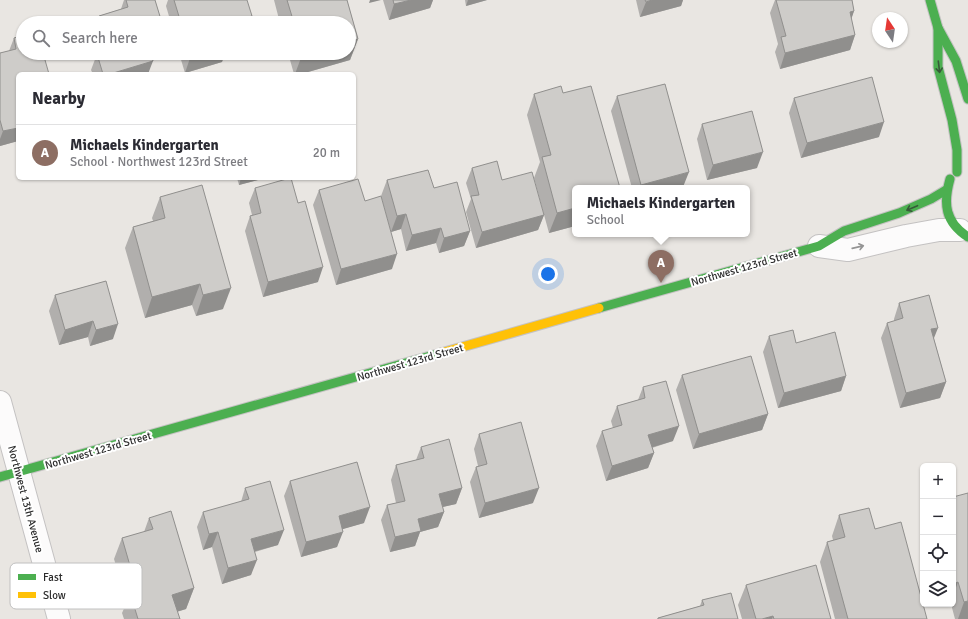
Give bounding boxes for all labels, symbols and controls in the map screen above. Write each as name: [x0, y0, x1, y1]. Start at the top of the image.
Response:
north arrow: [872, 12, 908, 48]
search box: [16, 16, 356, 60]
icon: search: [30, 27, 52, 49]
text: Search here: [62, 29, 138, 47]
one-way arrow: [935, 60, 942, 73]
text: Nearby: [32, 88, 85, 109]
text: Michaels Kindergarten: [70, 136, 219, 154]
text: A: [41, 145, 49, 161]
text: 20 m: [313, 145, 340, 161]
text: School · Northwest 123rd Street: [70, 154, 248, 170]
popup: [572, 185, 750, 237]
text: Michaels Kindergarten: [587, 194, 735, 212]
one-way arrow: [906, 205, 918, 212]
text: School: [587, 212, 624, 228]
one-way arrow: [851, 243, 864, 251]
street label: Northwest 123rd Street: [689, 246, 799, 289]
pin: A: [648, 250, 674, 283]
your location: [538, 264, 558, 284]
street label: Northwest 123rd Street: [355, 341, 465, 384]
street label: Northwest 123rd Street: [43, 429, 153, 472]
street label: Northwest 13th Avenue: [5, 444, 46, 554]
map controls: [920, 463, 956, 607]
button: +: [920, 463, 956, 499]
button: −: [920, 499, 956, 535]
button: locate: [920, 535, 956, 571]
legend: [10, 563, 142, 609]
text: Fast: [43, 571, 63, 584]
button: layers: [920, 571, 956, 607]
text: Slow: [43, 589, 66, 602]

